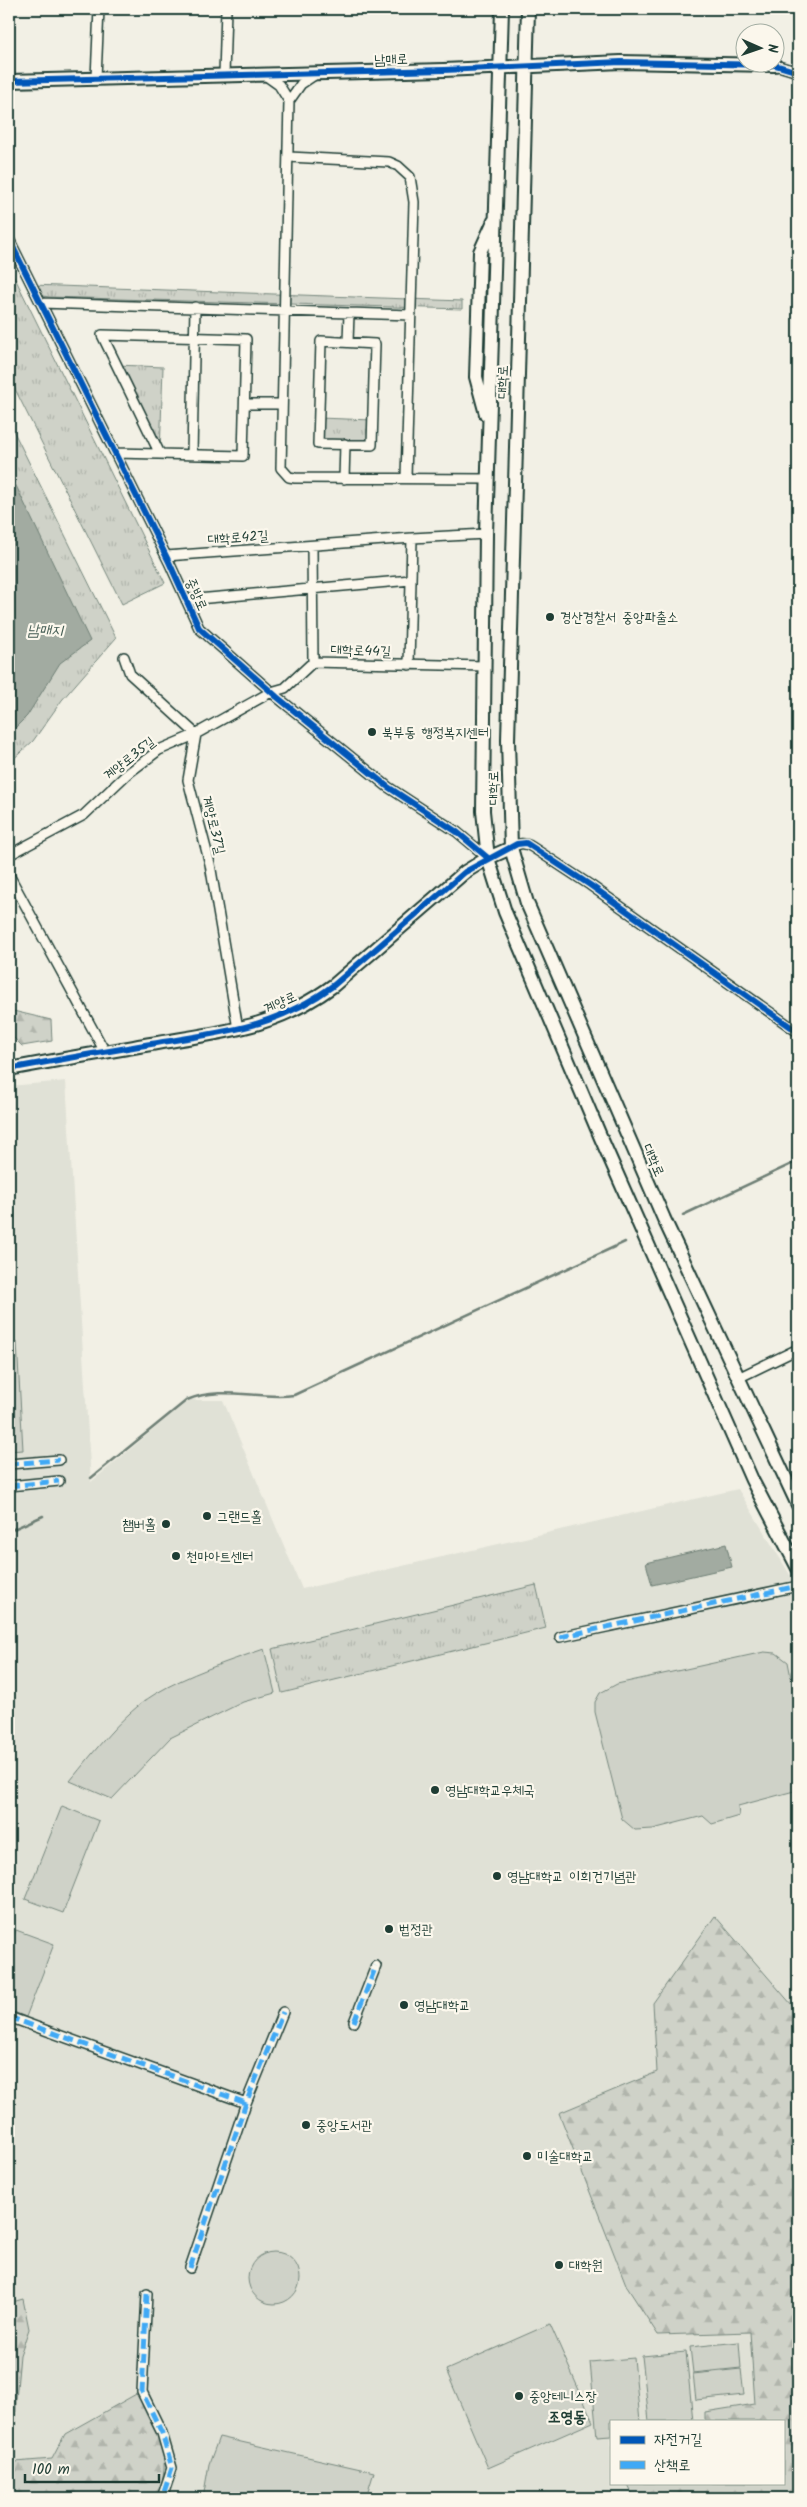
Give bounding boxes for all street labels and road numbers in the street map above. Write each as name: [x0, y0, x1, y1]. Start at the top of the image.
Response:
street label: 남매로: [374, 48, 408, 72]
street label: 대학로: [491, 365, 515, 399]
street label: 대학로42길: [207, 525, 270, 551]
street label: 중방로: [179, 574, 213, 614]
street label: 대학로44길: [330, 639, 392, 663]
street label: 계양로35길: [99, 731, 161, 786]
street label: 대학로: [483, 771, 505, 805]
street label: 계양로37길: [195, 794, 231, 857]
street label: 계양로: [260, 986, 300, 1020]
street label: 대학로: [636, 1140, 670, 1180]

